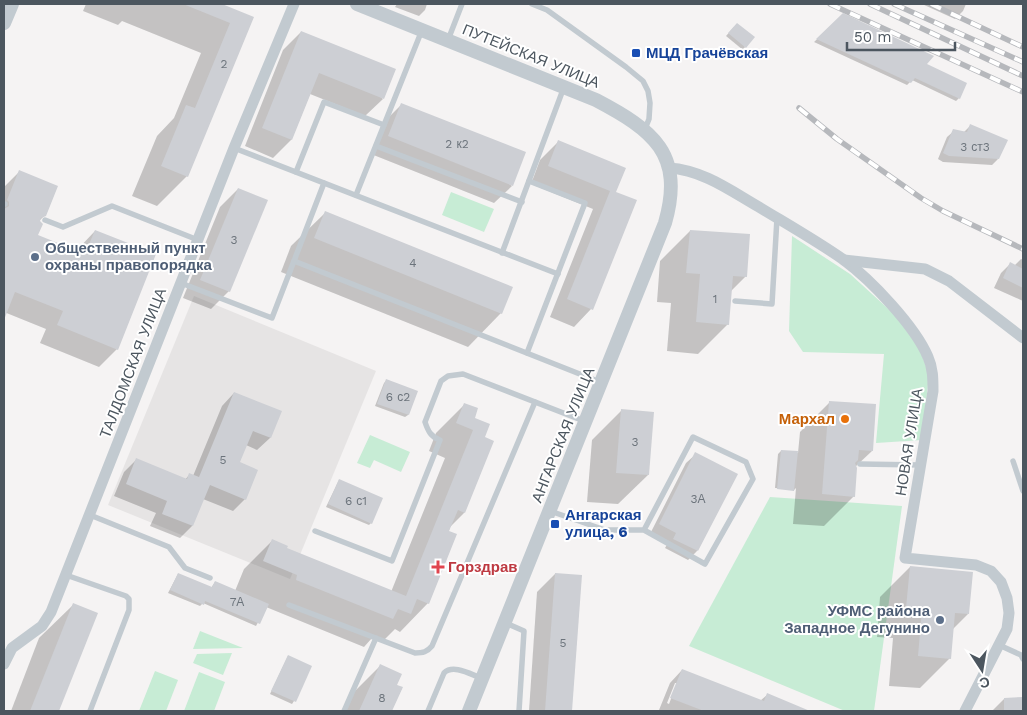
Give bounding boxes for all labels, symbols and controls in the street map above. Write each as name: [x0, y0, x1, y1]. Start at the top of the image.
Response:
street label: ПУТЕЙСКАЯ УЛИЦА: [460, 20, 602, 92]
scale bar: [847, 20, 954, 52]
text: 50 m: [854, 28, 891, 46]
place label: МЦД Грачёвская: [646, 44, 768, 62]
marker: МЦД Грачёвская: [630, 47, 642, 59]
house number: 2: [221, 57, 228, 71]
house number: 2 к2: [445, 137, 469, 151]
house number: 3 ст3: [960, 140, 990, 154]
house number: 3: [231, 233, 238, 247]
place label: Общественный пункт охраны правопорядка: [45, 239, 213, 274]
marker: Общественный пункт охраны правопорядка: [29, 251, 41, 263]
house number: 4: [409, 256, 417, 270]
street label: ТАЛДОМСКАЯ УЛИЦА: [96, 285, 170, 441]
house number: 1: [713, 292, 717, 306]
street label: АНГАРСКАЯ УЛИЦА: [528, 365, 598, 505]
street label: НОВАЯ УЛИЦА: [892, 387, 926, 497]
house number: 6 с2: [386, 390, 410, 404]
place label: Мархал: [779, 410, 835, 428]
marker: Мархал: [839, 413, 851, 425]
house number: 3: [632, 435, 639, 449]
house number: 5: [220, 453, 227, 467]
house number: 3А: [691, 492, 706, 506]
house number: 6 с1: [345, 494, 367, 508]
place label: Ангарская улица, 6: [565, 506, 642, 541]
marker: Ангарская улица, 6: [549, 518, 561, 530]
place label: Горздрав: [448, 558, 518, 576]
marker: Горздрав: [432, 561, 444, 573]
house number: 7А: [230, 595, 244, 609]
place label: УФМС района Западное Дегунино: [784, 602, 931, 637]
marker: УФМС района Западное Дегунино: [934, 614, 946, 626]
house number: 5: [560, 636, 567, 650]
north arrow: [957, 645, 1007, 695]
text: С: [978, 674, 991, 692]
house number: 8: [378, 691, 386, 705]

